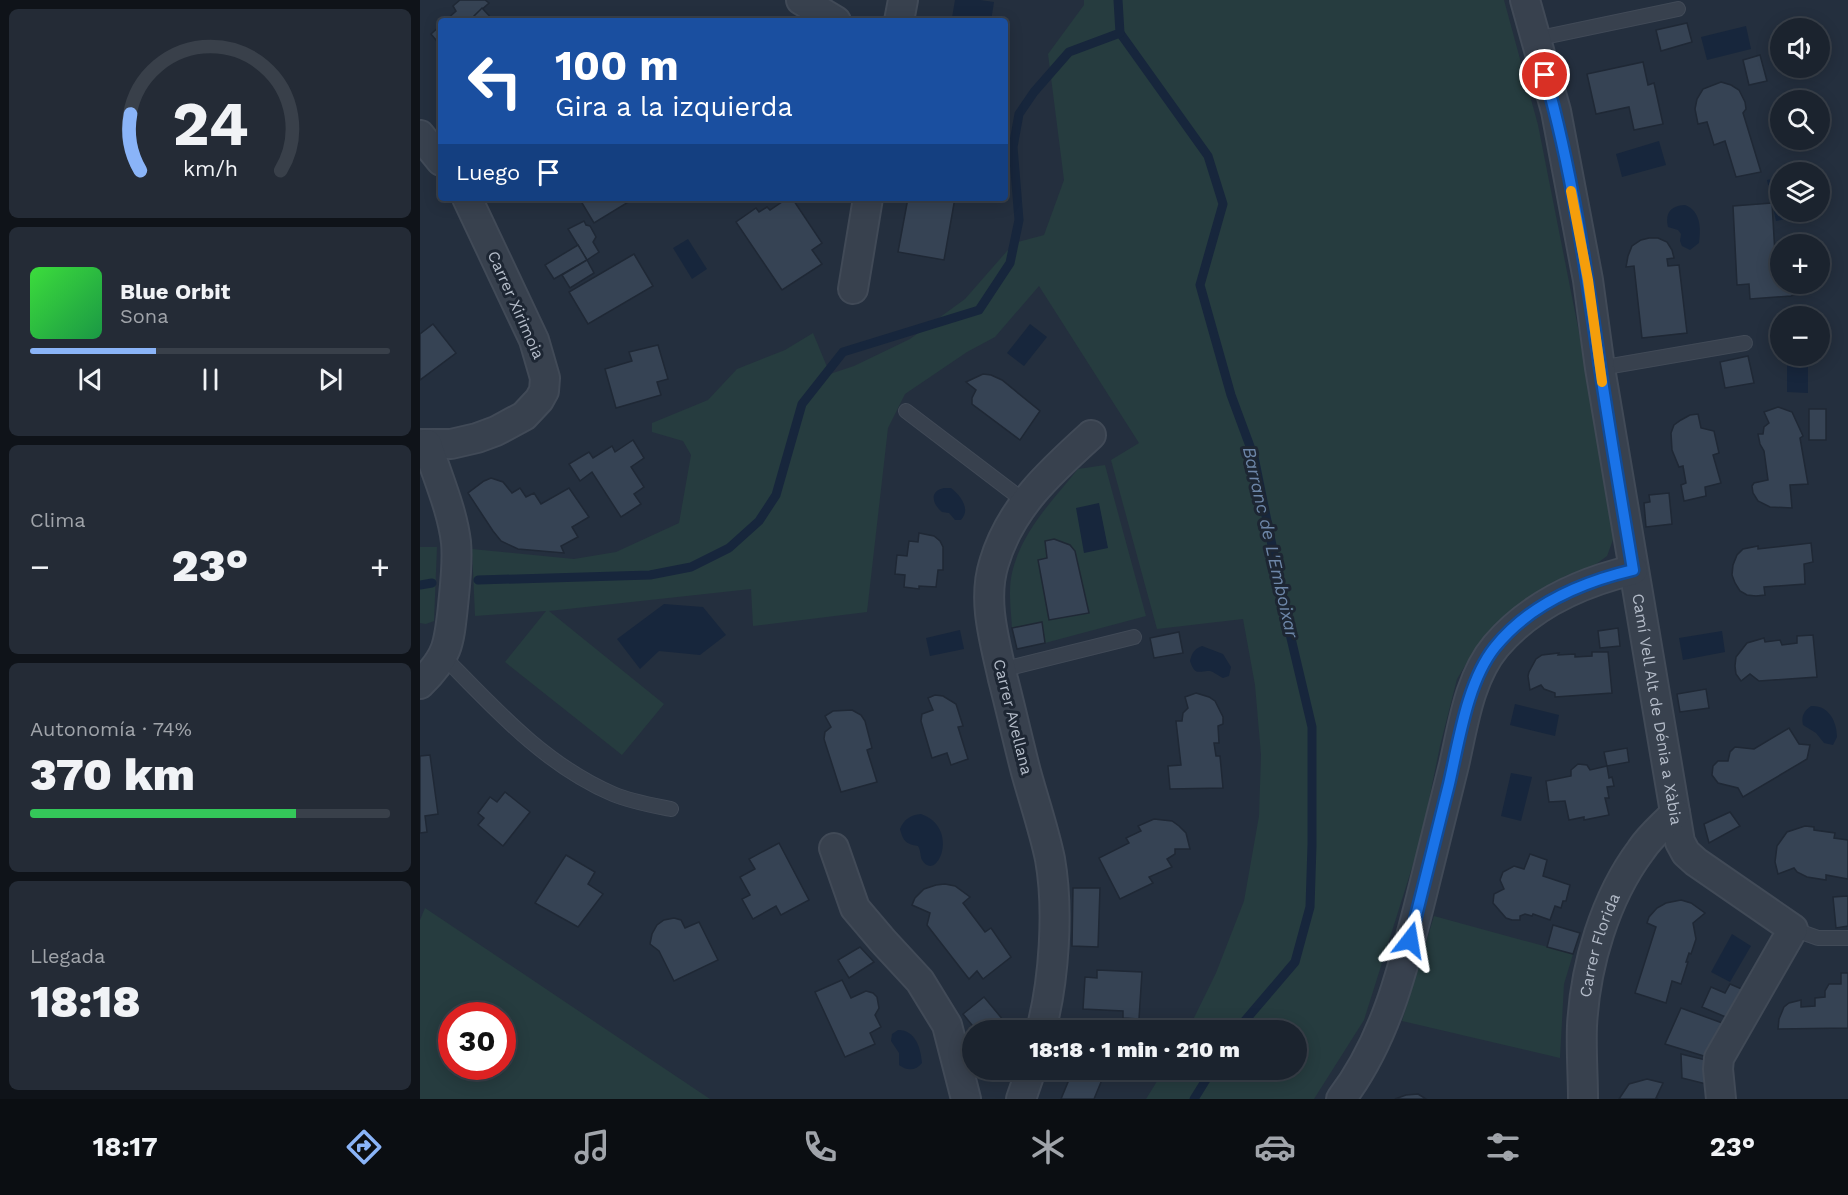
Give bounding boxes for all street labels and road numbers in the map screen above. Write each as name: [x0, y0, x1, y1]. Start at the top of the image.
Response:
street label: Carrer Xirimoia: [484, 248, 548, 362]
street label: Camí Vell Alt de Dénia a Xàbia: [1629, 592, 1686, 826]
street label: Carrer Avellana: [989, 657, 1037, 777]
street label: Carrer Florida: [1575, 890, 1623, 999]

